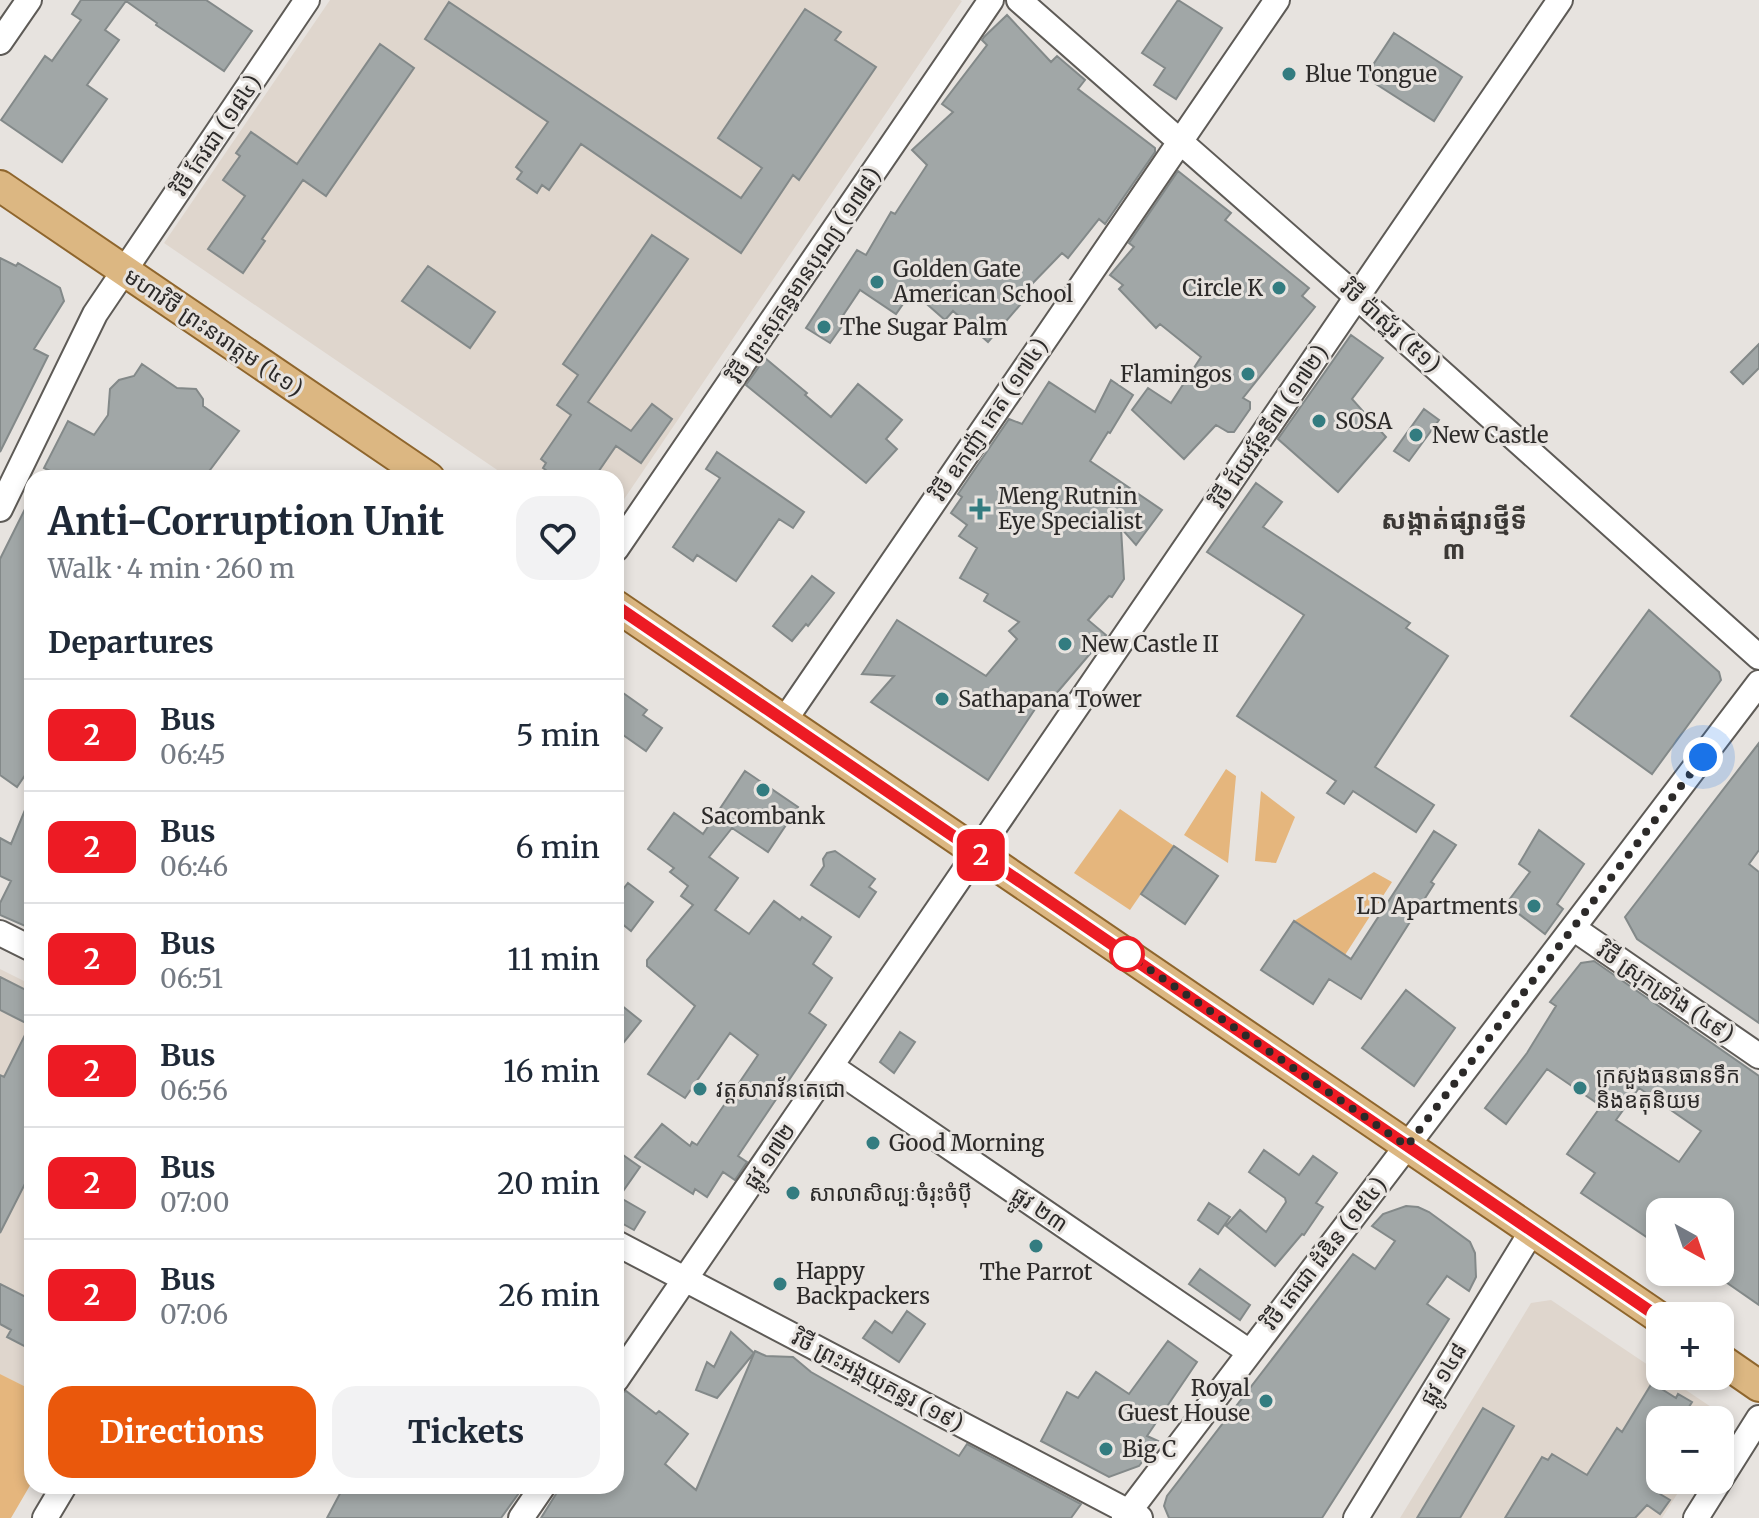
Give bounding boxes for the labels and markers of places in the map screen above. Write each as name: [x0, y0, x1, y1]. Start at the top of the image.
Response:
place label: Blue Tongue: [1305, 60, 1437, 88]
marker: Blue Tongue: [1280, 65, 1298, 83]
place label: Golden Gate American School: [892, 255, 1073, 308]
marker: Golden Gate American School: [868, 273, 886, 291]
place label: Circle K: [1182, 274, 1263, 302]
marker: Circle K: [1270, 279, 1288, 297]
place label: The Sugar Palm: [840, 313, 1008, 341]
marker: The Sugar Palm: [815, 318, 833, 336]
place label: Flamingos: [1120, 360, 1232, 388]
marker: Flamingos: [1239, 365, 1257, 383]
place label: SOSA: [1335, 407, 1393, 435]
marker: SOSA: [1310, 412, 1328, 430]
place label: New Castle: [1432, 421, 1548, 449]
marker: New Castle: [1407, 426, 1425, 444]
place label: Meng Rutnin Eye Specialist: [998, 482, 1143, 535]
marker: Meng Rutnin Eye Specialist: [969, 498, 991, 520]
place label: New Castle II: [1081, 630, 1219, 658]
marker: New Castle II: [1056, 635, 1074, 653]
place label: Sathapana Tower: [958, 685, 1142, 713]
marker: Sathapana Tower: [933, 690, 951, 708]
marker: Sacombank: [754, 781, 772, 799]
place label: Sacombank: [701, 802, 825, 830]
place label: LD Apartments: [1356, 892, 1518, 920]
marker: LD Apartments: [1525, 897, 1543, 915]
unlabelled marker: [1110, 937, 1144, 971]
place label: ក្រសួងធនធានទឹក និងឧតុនិយម: [1596, 1061, 1740, 1115]
place label: វត្តសារាវ័នតេជោ: [716, 1075, 846, 1104]
marker: ក្រសួងធនធានទឹក និងឧតុនិយម: [1571, 1079, 1589, 1097]
marker: វត្តសារាវ័នតេជោ: [691, 1080, 709, 1098]
place label: Good Morning: [889, 1129, 1044, 1157]
marker: Good Morning: [864, 1134, 882, 1152]
place label: សាលាសិល្បៈចំរុះចំប៉ី: [809, 1179, 972, 1208]
marker: សាលាសិល្បៈចំរុះចំប៉ី: [784, 1184, 802, 1202]
marker: The Parrot: [1027, 1237, 1045, 1255]
place label: Happy Backpackers: [796, 1257, 930, 1310]
place label: The Parrot: [980, 1258, 1093, 1286]
marker: Happy Backpackers: [771, 1275, 789, 1293]
place label: Royal Guest House: [1118, 1374, 1250, 1427]
marker: Royal Guest House: [1257, 1392, 1275, 1410]
place label: Big C: [1122, 1435, 1176, 1463]
marker: Big C: [1097, 1440, 1115, 1458]

